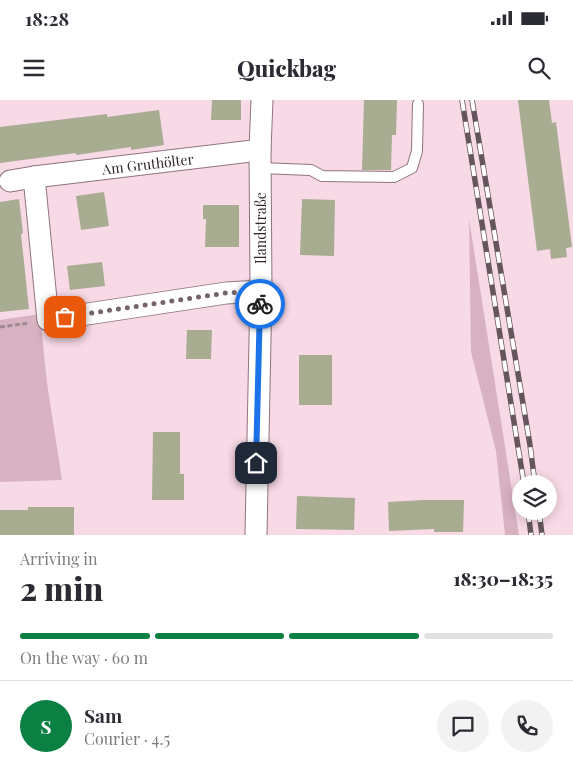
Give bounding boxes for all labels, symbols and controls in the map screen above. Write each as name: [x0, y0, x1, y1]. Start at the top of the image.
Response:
text: 18:28: [25, 5, 69, 31]
text: Quickbag: [237, 53, 336, 83]
icon: menu: [20, 54, 48, 82]
icon: search: [525, 54, 553, 82]
street label: Am Gruthölter: [100, 148, 195, 178]
street label: Ilandstraße: [251, 192, 270, 264]
courier: [235, 279, 285, 329]
icon: bike: [246, 290, 274, 318]
pin: [44, 296, 86, 338]
icon: bag: [51, 303, 79, 331]
pin: [235, 442, 277, 484]
icon: home: [242, 449, 270, 477]
map controls: [512, 475, 557, 520]
button: layers: [512, 475, 557, 520]
text: Arriving in: [20, 548, 98, 569]
text: 18:30–18:35: [453, 565, 553, 591]
text: 2 min: [20, 566, 103, 609]
text: On the way · 60 m: [20, 647, 148, 668]
button: chat: [437, 700, 489, 752]
button: phone: [501, 700, 553, 752]
text: Sam: [84, 702, 122, 728]
text: S: [40, 713, 52, 739]
text: Courier · 4.5: [84, 728, 170, 749]

